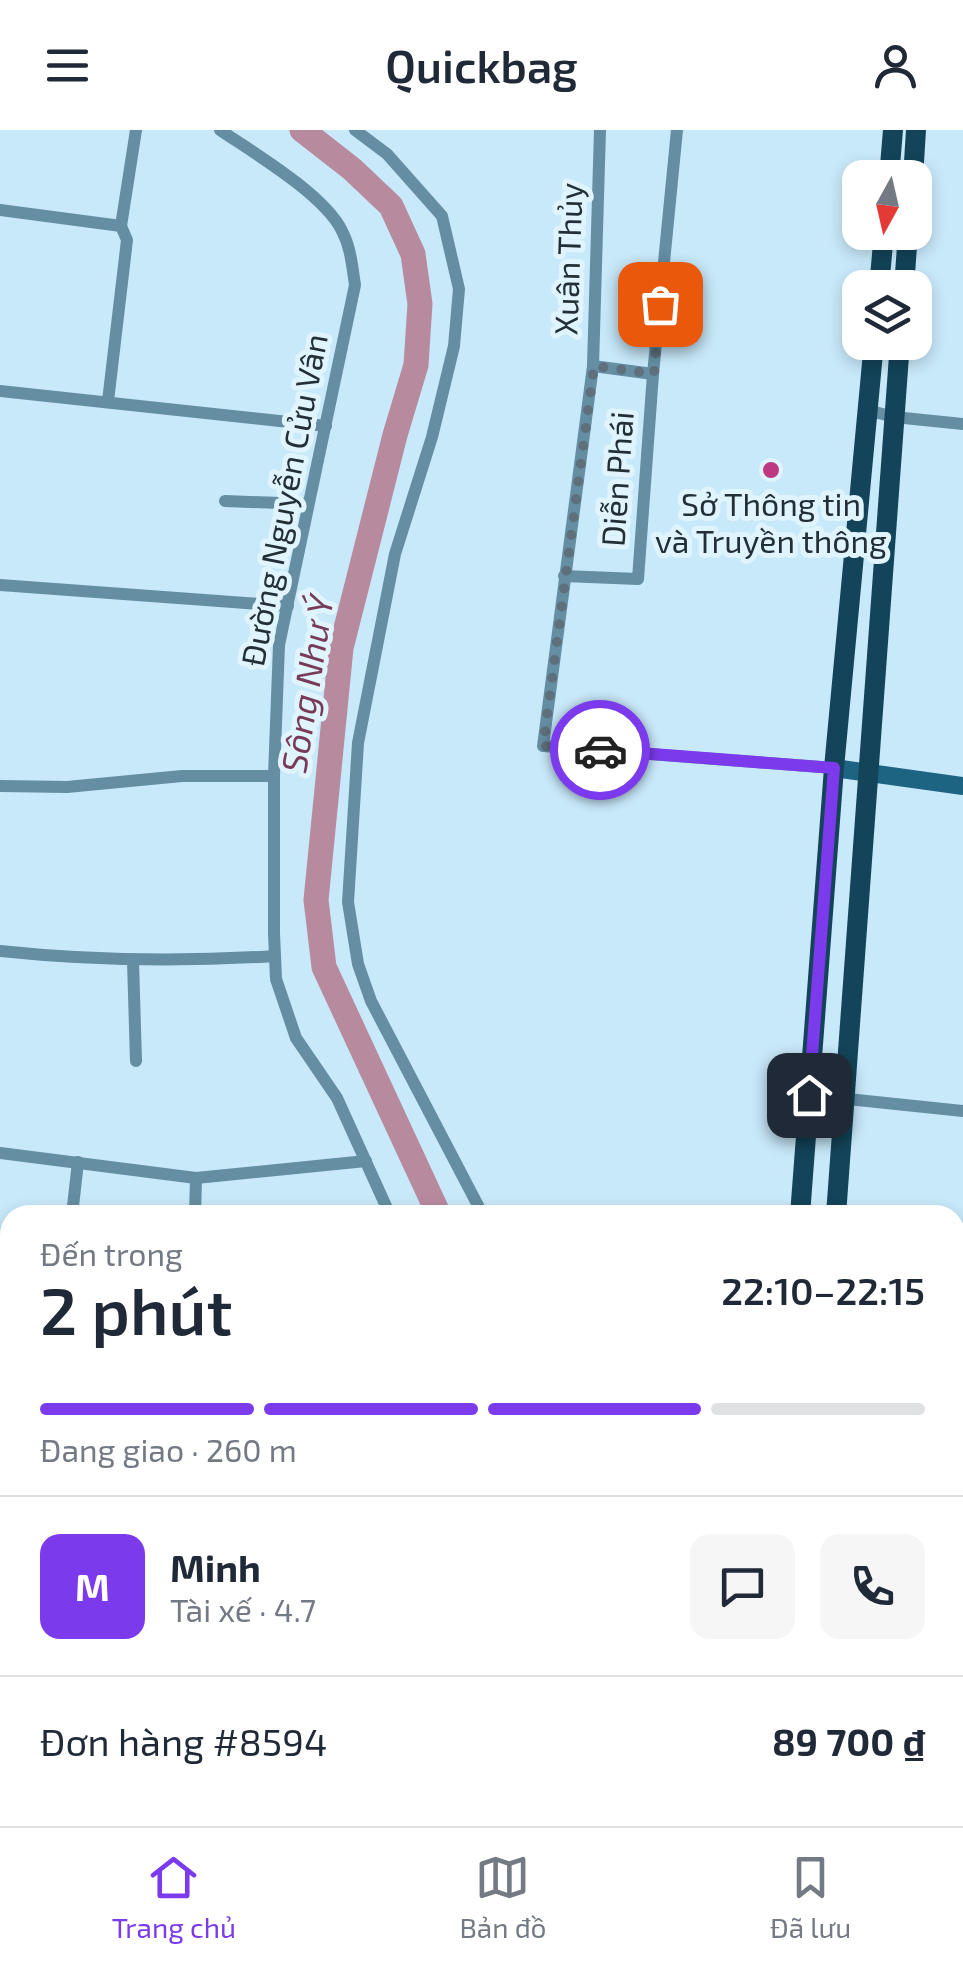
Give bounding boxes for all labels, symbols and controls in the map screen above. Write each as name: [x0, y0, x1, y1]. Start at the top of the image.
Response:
icon: menu: [40, 38, 95, 93]
text: Quickbag: [385, 38, 578, 92]
icon: person: [868, 38, 923, 93]
north arrow: [842, 160, 932, 250]
map controls: [842, 160, 932, 360]
street label: Xuân Thủy: [545, 182, 589, 336]
pin: [618, 262, 703, 347]
button: layers: [842, 270, 932, 360]
icon: bag: [633, 277, 688, 332]
street label: Đường Nguyễn Cửu Vân: [232, 330, 334, 669]
street label: Diễn Phái: [592, 410, 640, 548]
marker: Sở Thông tin và Truyền thông: [760, 459, 782, 481]
place label: Sở Thông tin và Truyền thông: [655, 484, 887, 559]
water label: Sông Như Ý: [271, 589, 341, 776]
courier: [550, 700, 650, 800]
icon: car: [573, 723, 628, 778]
pin: [767, 1053, 852, 1138]
icon: home: [782, 1068, 837, 1123]
text: Đến trong: [40, 1234, 183, 1272]
text: 22:10–22:15: [721, 1267, 925, 1313]
text: 2 phút: [40, 1270, 232, 1348]
text: Đang giao · 260 m: [40, 1430, 297, 1468]
button: chat: [690, 1534, 795, 1639]
button: phone: [820, 1534, 925, 1639]
text: Minh: [170, 1544, 261, 1590]
text: M: [75, 1563, 110, 1609]
text: Tài xế · 4.7: [170, 1590, 316, 1628]
text: Đơn hàng #8594: [40, 1718, 327, 1764]
text: 89 700 ₫: [772, 1718, 925, 1764]
tab: Trang chủ: [112, 1850, 236, 1944]
tab: Bản đồ: [459, 1850, 547, 1944]
tab: Đã lưu: [770, 1850, 851, 1944]

